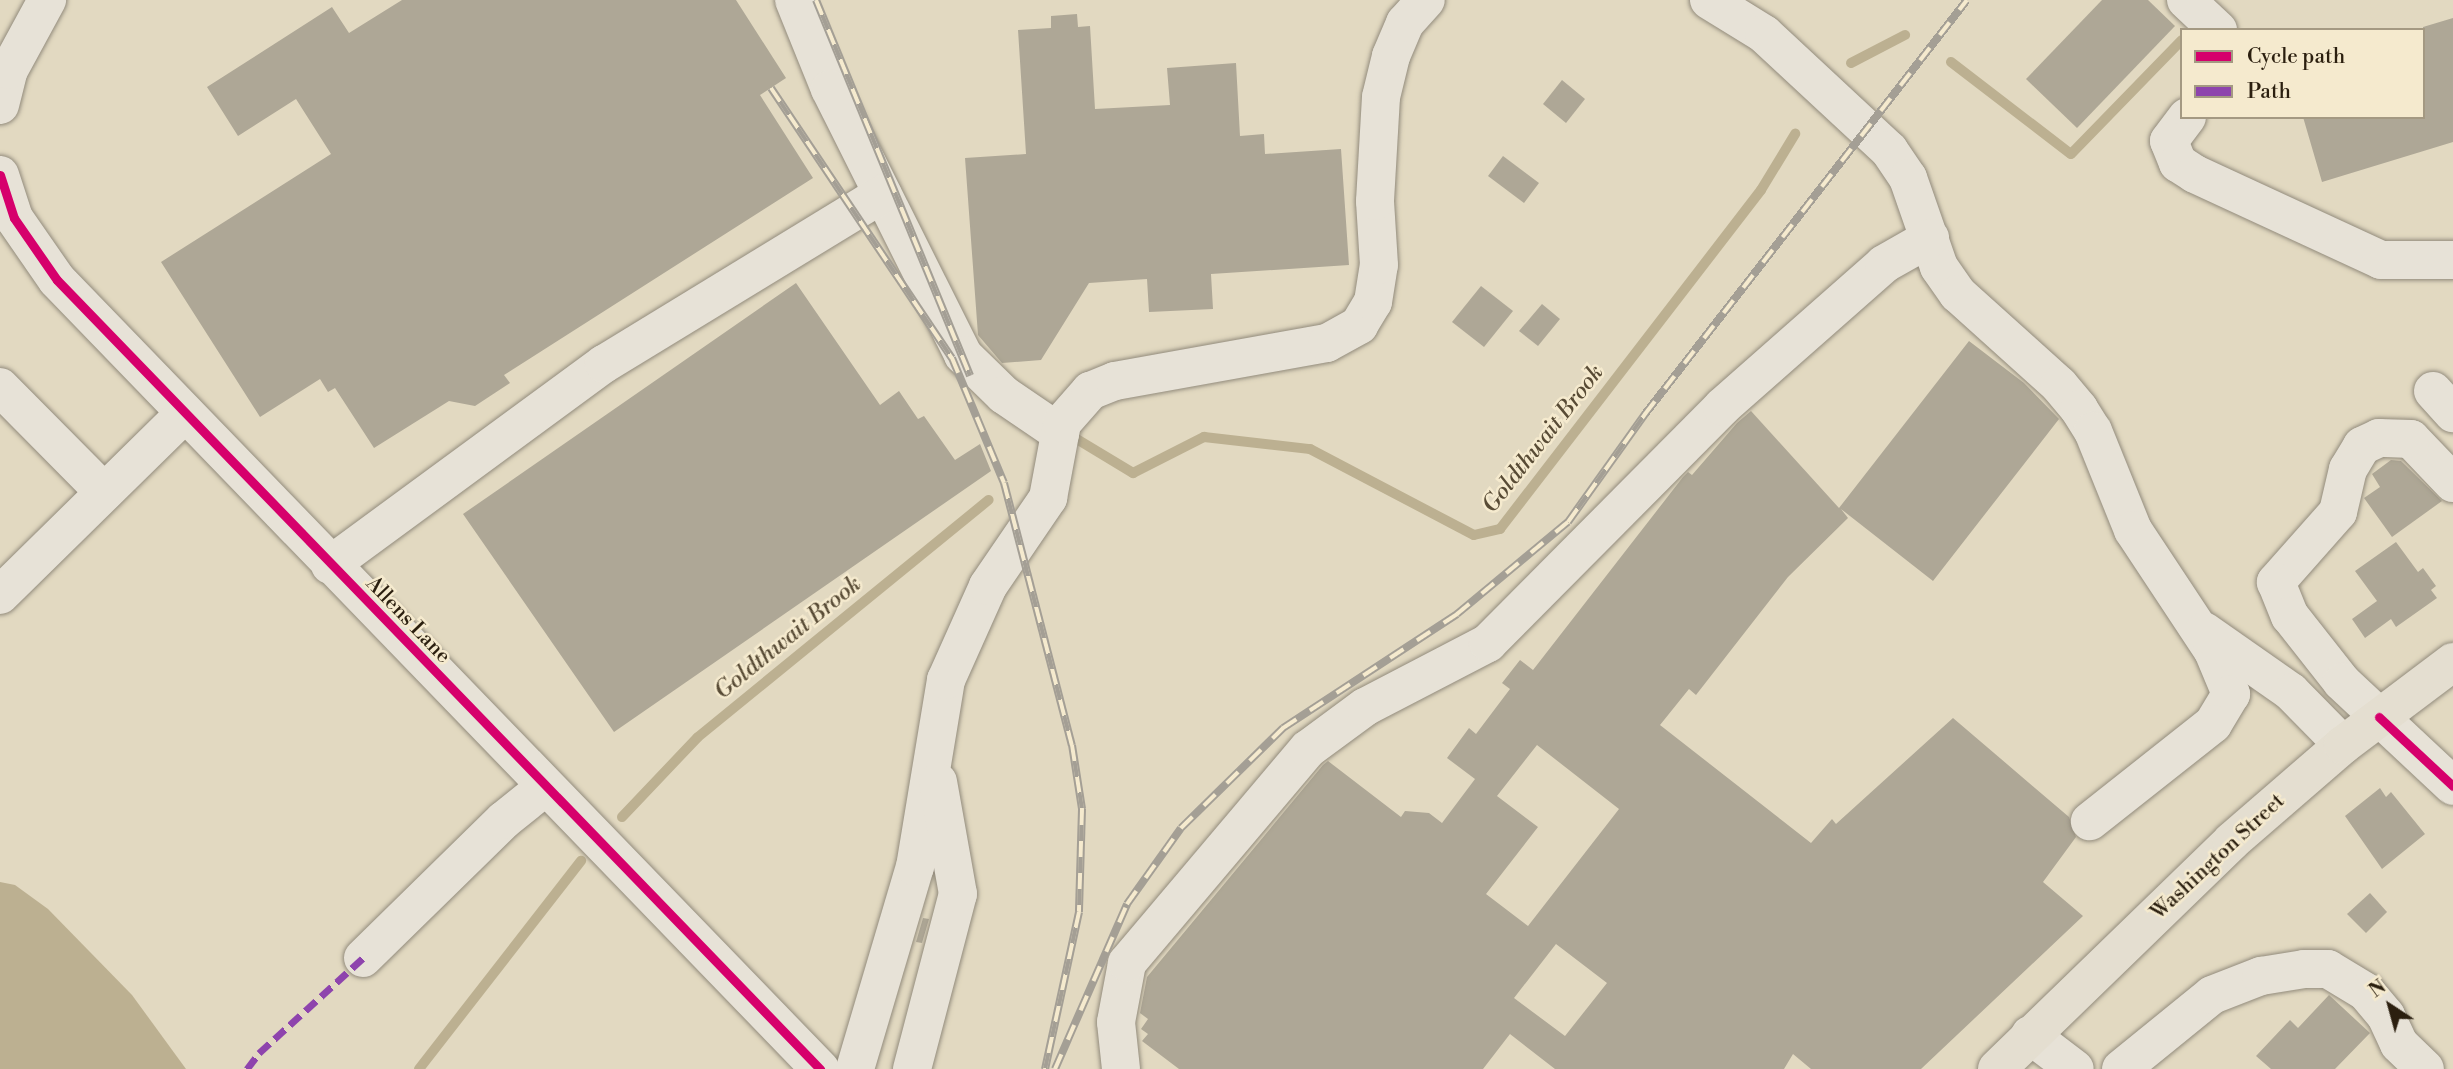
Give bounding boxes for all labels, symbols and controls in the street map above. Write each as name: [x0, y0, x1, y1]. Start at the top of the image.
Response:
legend: [2180, 28, 2425, 119]
text: Cycle path: [2247, 44, 2345, 70]
text: Path: [2247, 79, 2291, 105]
water label: Goldthwait Brook: [1477, 359, 1609, 519]
water label: Goldthwait Brook: [709, 570, 867, 706]
street label: Allens Lane: [360, 571, 456, 669]
street label: Washington Street: [2146, 789, 2290, 925]
north arrow: [2355, 971, 2425, 1041]
text: N: [2365, 975, 2391, 1003]

